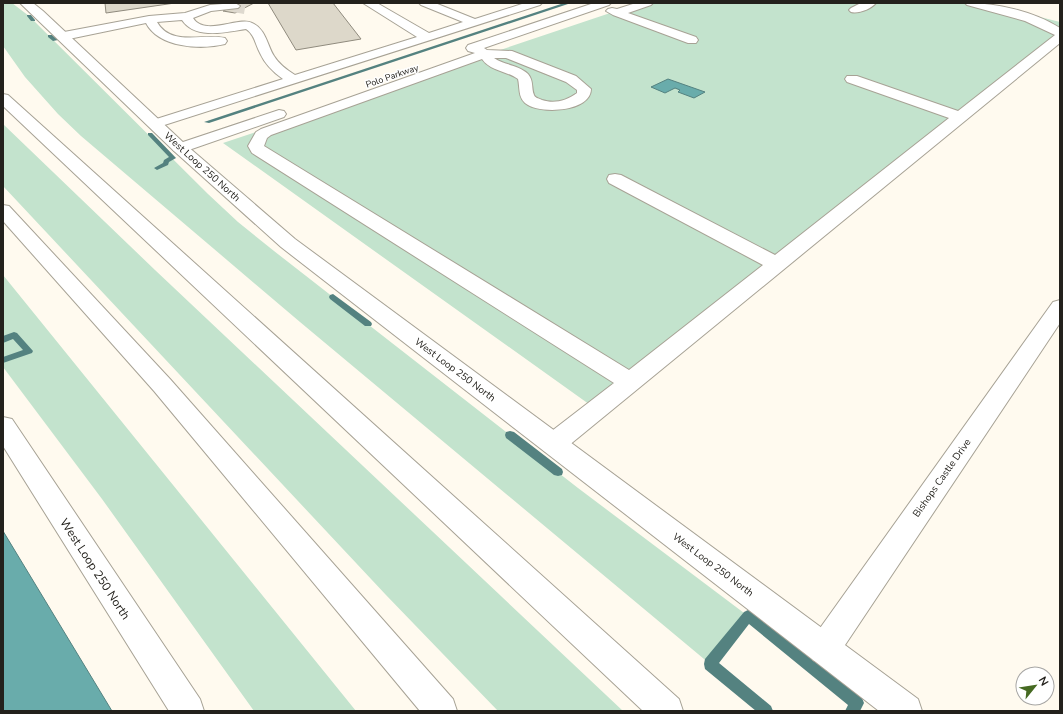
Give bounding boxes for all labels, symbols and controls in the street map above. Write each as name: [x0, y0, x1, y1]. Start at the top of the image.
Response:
street label: Polo Parkway: [364, 61, 420, 91]
street label: West Loop 250 North: [161, 129, 243, 205]
street label: West Loop 250 North: [412, 335, 498, 405]
street label: Bishops Castle Drive: [910, 436, 974, 520]
street label: West Loop 250 North: [56, 515, 134, 623]
street label: West Loop 250 North: [670, 530, 756, 600]
north arrow: [1015, 666, 1055, 706]
text: N: [1035, 674, 1052, 689]

